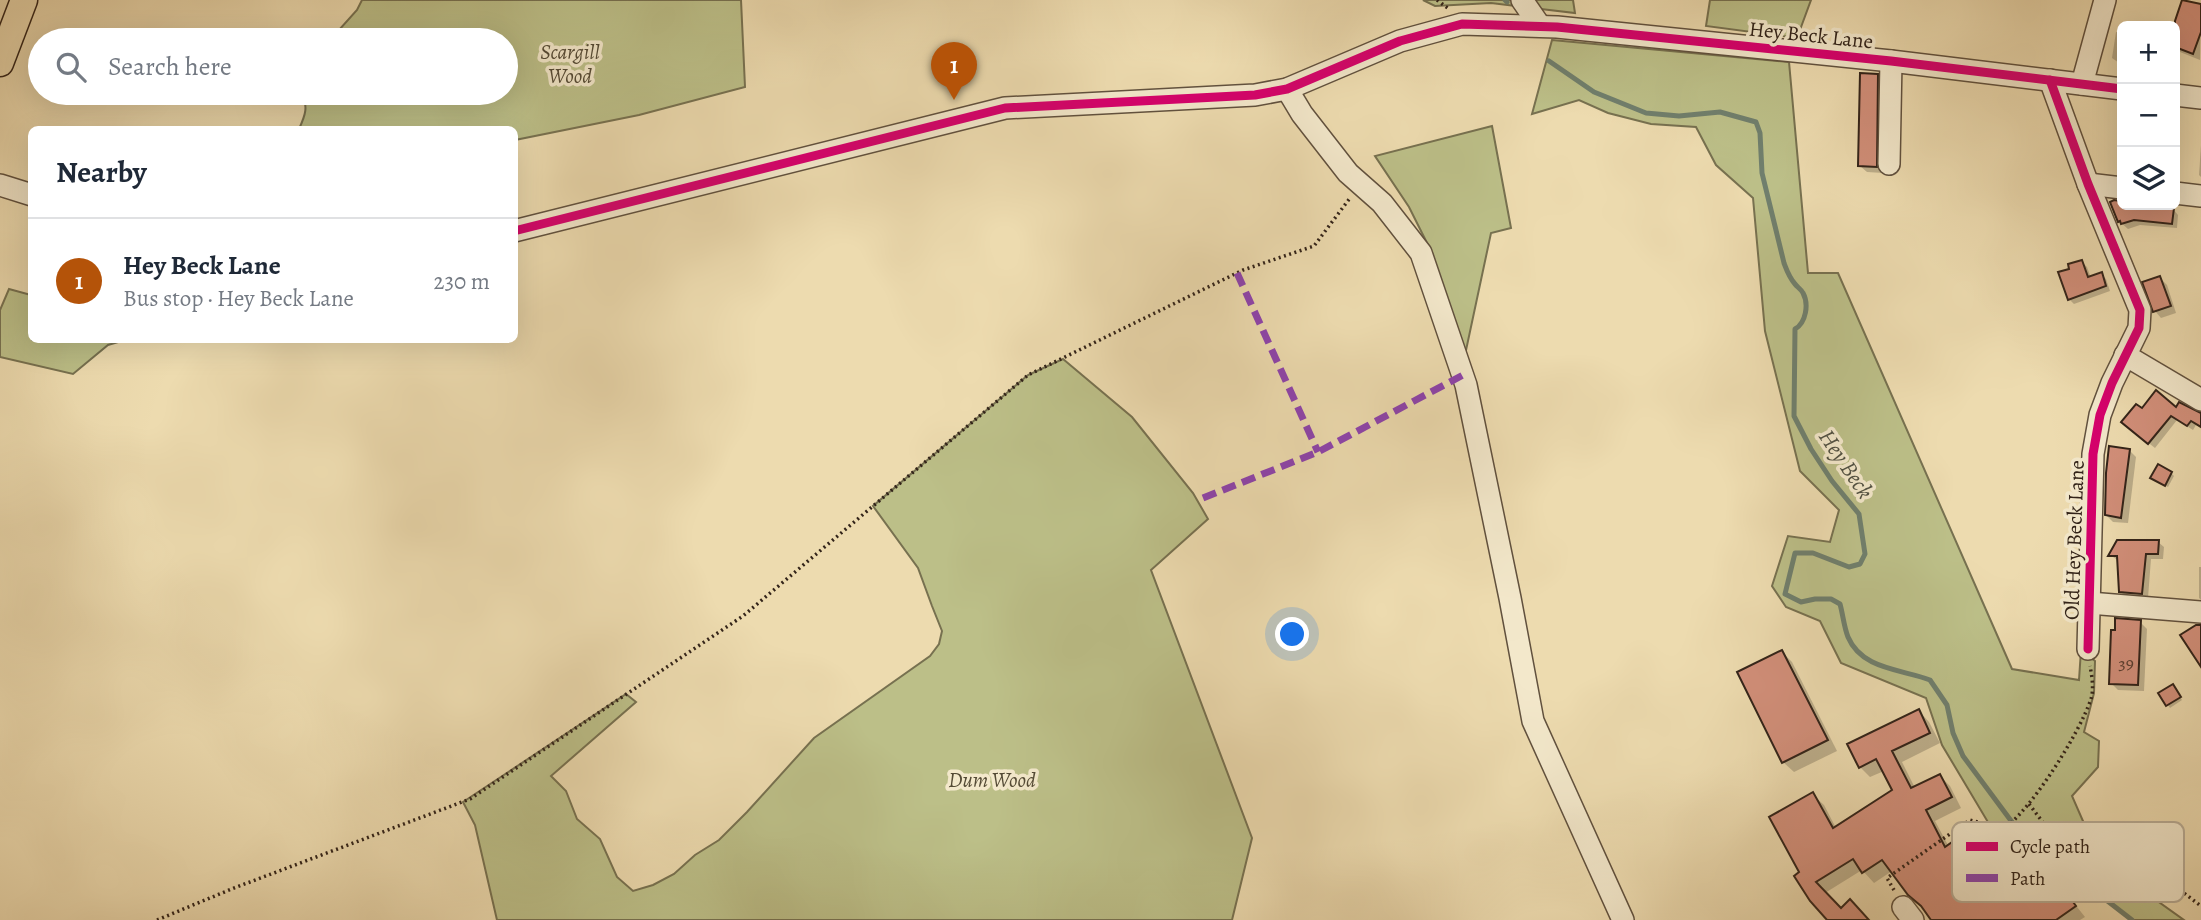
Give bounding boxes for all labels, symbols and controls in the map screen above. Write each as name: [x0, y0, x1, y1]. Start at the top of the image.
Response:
street label: Hey Beck Lane: [1747, 15, 1875, 55]
map controls: [2117, 21, 2180, 210]
button: +: [2117, 21, 2180, 84]
search box: [28, 28, 518, 105]
park label: Scargill Wood: [540, 38, 600, 90]
pin: 1: [931, 42, 977, 100]
icon: search: [52, 48, 90, 86]
text: Search here: [108, 49, 232, 84]
button: −: [2117, 84, 2180, 147]
button: layers: [2117, 147, 2180, 210]
text: Nearby: [56, 152, 147, 192]
text: Hey Beck Lane: [123, 248, 281, 283]
text: 1: [75, 266, 83, 297]
text: 230 m: [434, 266, 490, 297]
text: Bus stop · Hey Beck Lane: [123, 283, 354, 314]
water label: Hey Beck: [1811, 423, 1881, 505]
street label: Old Hey Beck Lane: [2057, 460, 2091, 620]
your location: [1275, 617, 1309, 651]
house number: 39: [2118, 651, 2134, 675]
park label: Dum Wood: [948, 766, 1036, 794]
legend: [1952, 822, 2184, 902]
text: Cycle path: [2010, 834, 2090, 860]
text: Path: [2010, 866, 2045, 892]

